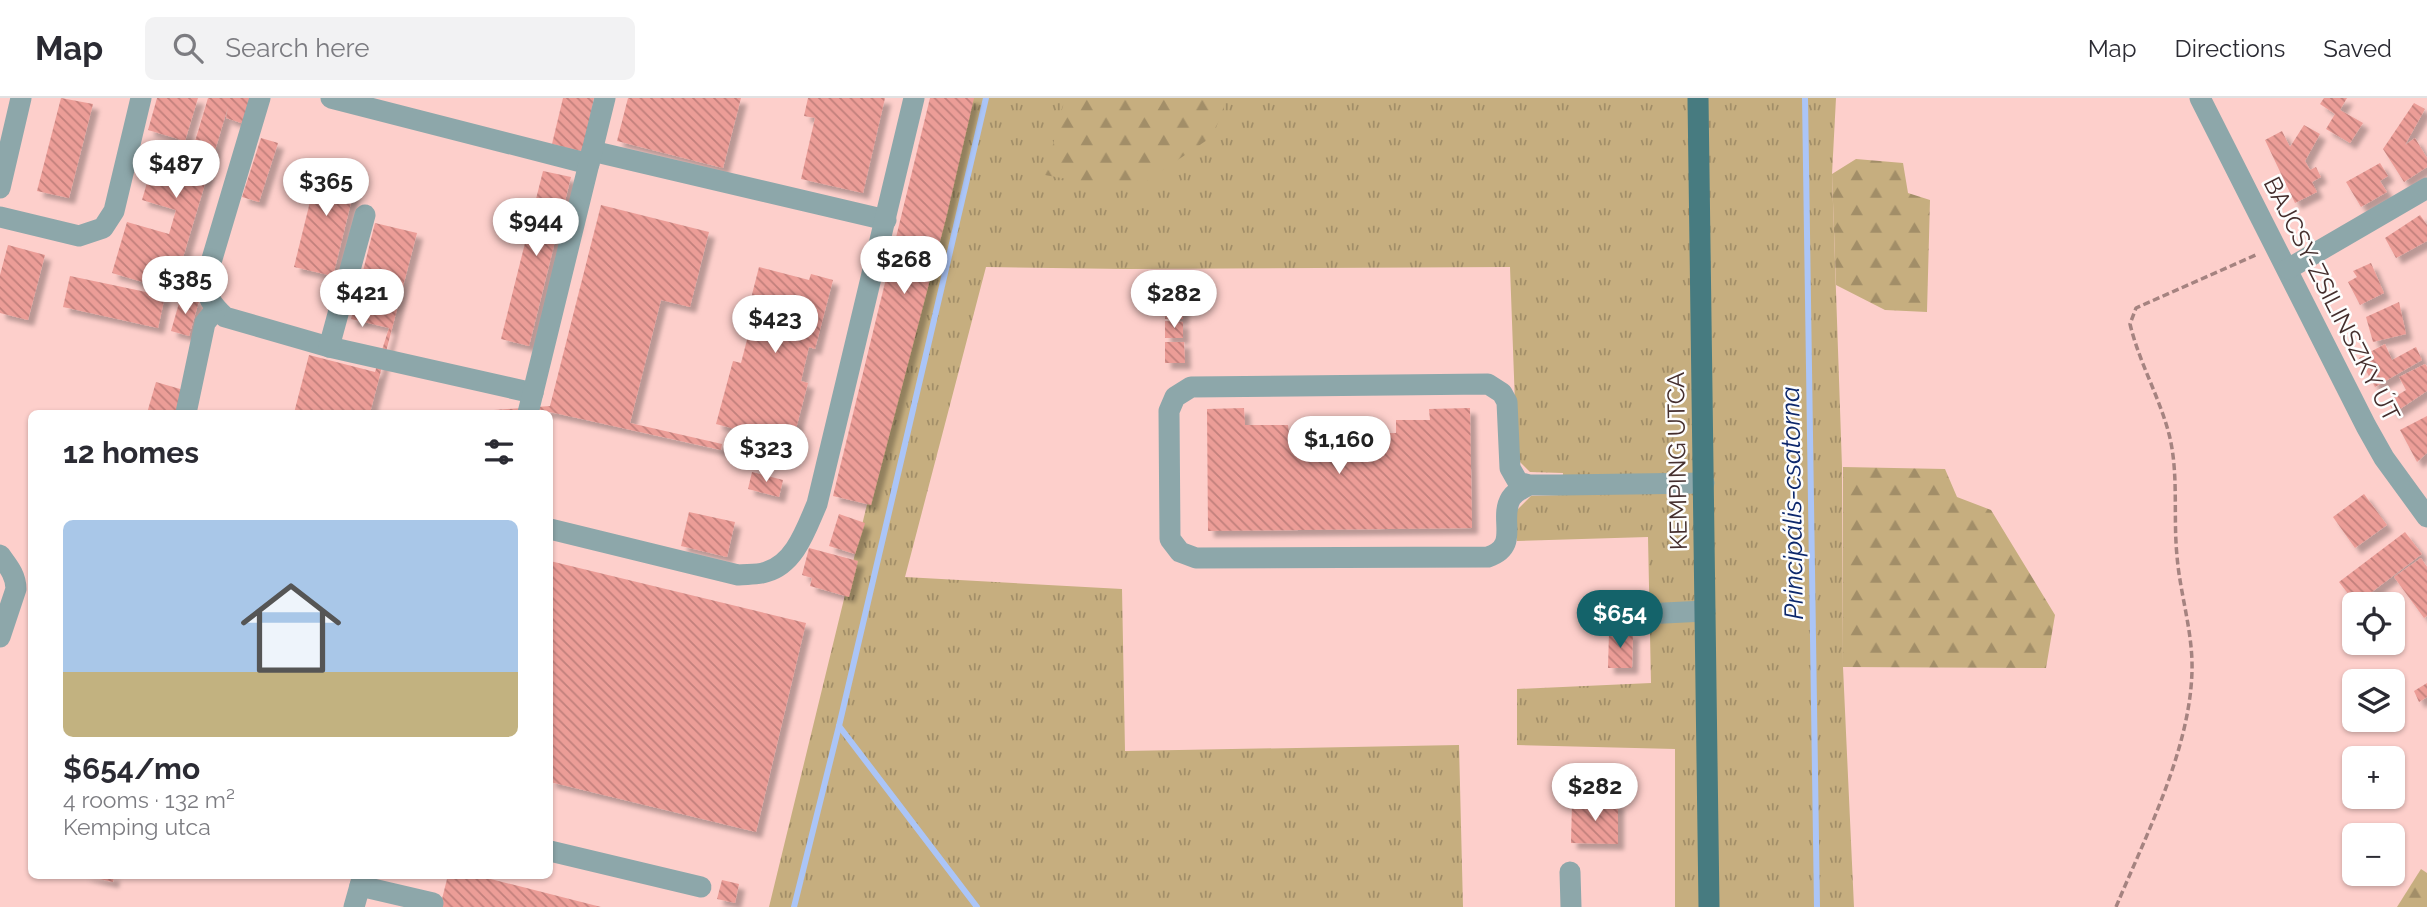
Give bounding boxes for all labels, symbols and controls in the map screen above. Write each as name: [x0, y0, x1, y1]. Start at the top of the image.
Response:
search box: [145, 17, 635, 80]
text: Map: [35, 29, 103, 68]
icon: search: [169, 29, 207, 67]
text: Search here: [225, 33, 370, 63]
text: Map: [2088, 34, 2137, 63]
text: Directions: [2175, 34, 2285, 63]
text: Saved: [2323, 34, 2392, 63]
pin: $487: [135, 140, 217, 200]
text: $487: [149, 149, 203, 176]
pin: $365: [285, 158, 367, 218]
text: $365: [299, 167, 353, 194]
street label: BAJCSY-ZSILINSZKY ÚT: [2258, 172, 2407, 427]
pin: $944: [495, 198, 577, 258]
text: $944: [509, 207, 563, 234]
pin: $268: [863, 236, 945, 296]
text: $268: [876, 245, 932, 272]
pin: $385: [144, 256, 226, 316]
text: $385: [158, 265, 212, 292]
pin: $421: [321, 270, 403, 329]
pin: $282: [1133, 271, 1215, 330]
text: $421: [336, 278, 388, 305]
text: $282: [1147, 279, 1201, 306]
pin: $423: [734, 296, 816, 355]
text: $423: [748, 304, 802, 331]
street label: KEMPING UTCA: [1661, 372, 1693, 550]
water label: Principális-csatorna: [1775, 386, 1809, 620]
pin: $1,160: [1282, 416, 1396, 476]
pin: $323: [725, 424, 807, 484]
text: $1,160: [1304, 425, 1374, 452]
icon: filters: [480, 433, 518, 471]
text: $323: [739, 433, 793, 460]
text: 12 homes: [63, 435, 199, 470]
icon: home: [228, 565, 354, 691]
pin: $654: [1579, 590, 1661, 650]
map controls: [2342, 592, 2405, 886]
button: locate: [2342, 592, 2405, 655]
text: $654: [1593, 599, 1647, 626]
button: layers: [2342, 669, 2405, 732]
button: +: [2342, 746, 2405, 809]
text: $654/mo: [63, 751, 200, 786]
pin: $282: [1554, 764, 1636, 823]
text: $282: [1568, 772, 1622, 799]
text: 4 rooms · 132 m²: [63, 786, 235, 813]
text: Kemping utca: [63, 813, 211, 840]
button: −: [2342, 823, 2405, 886]

